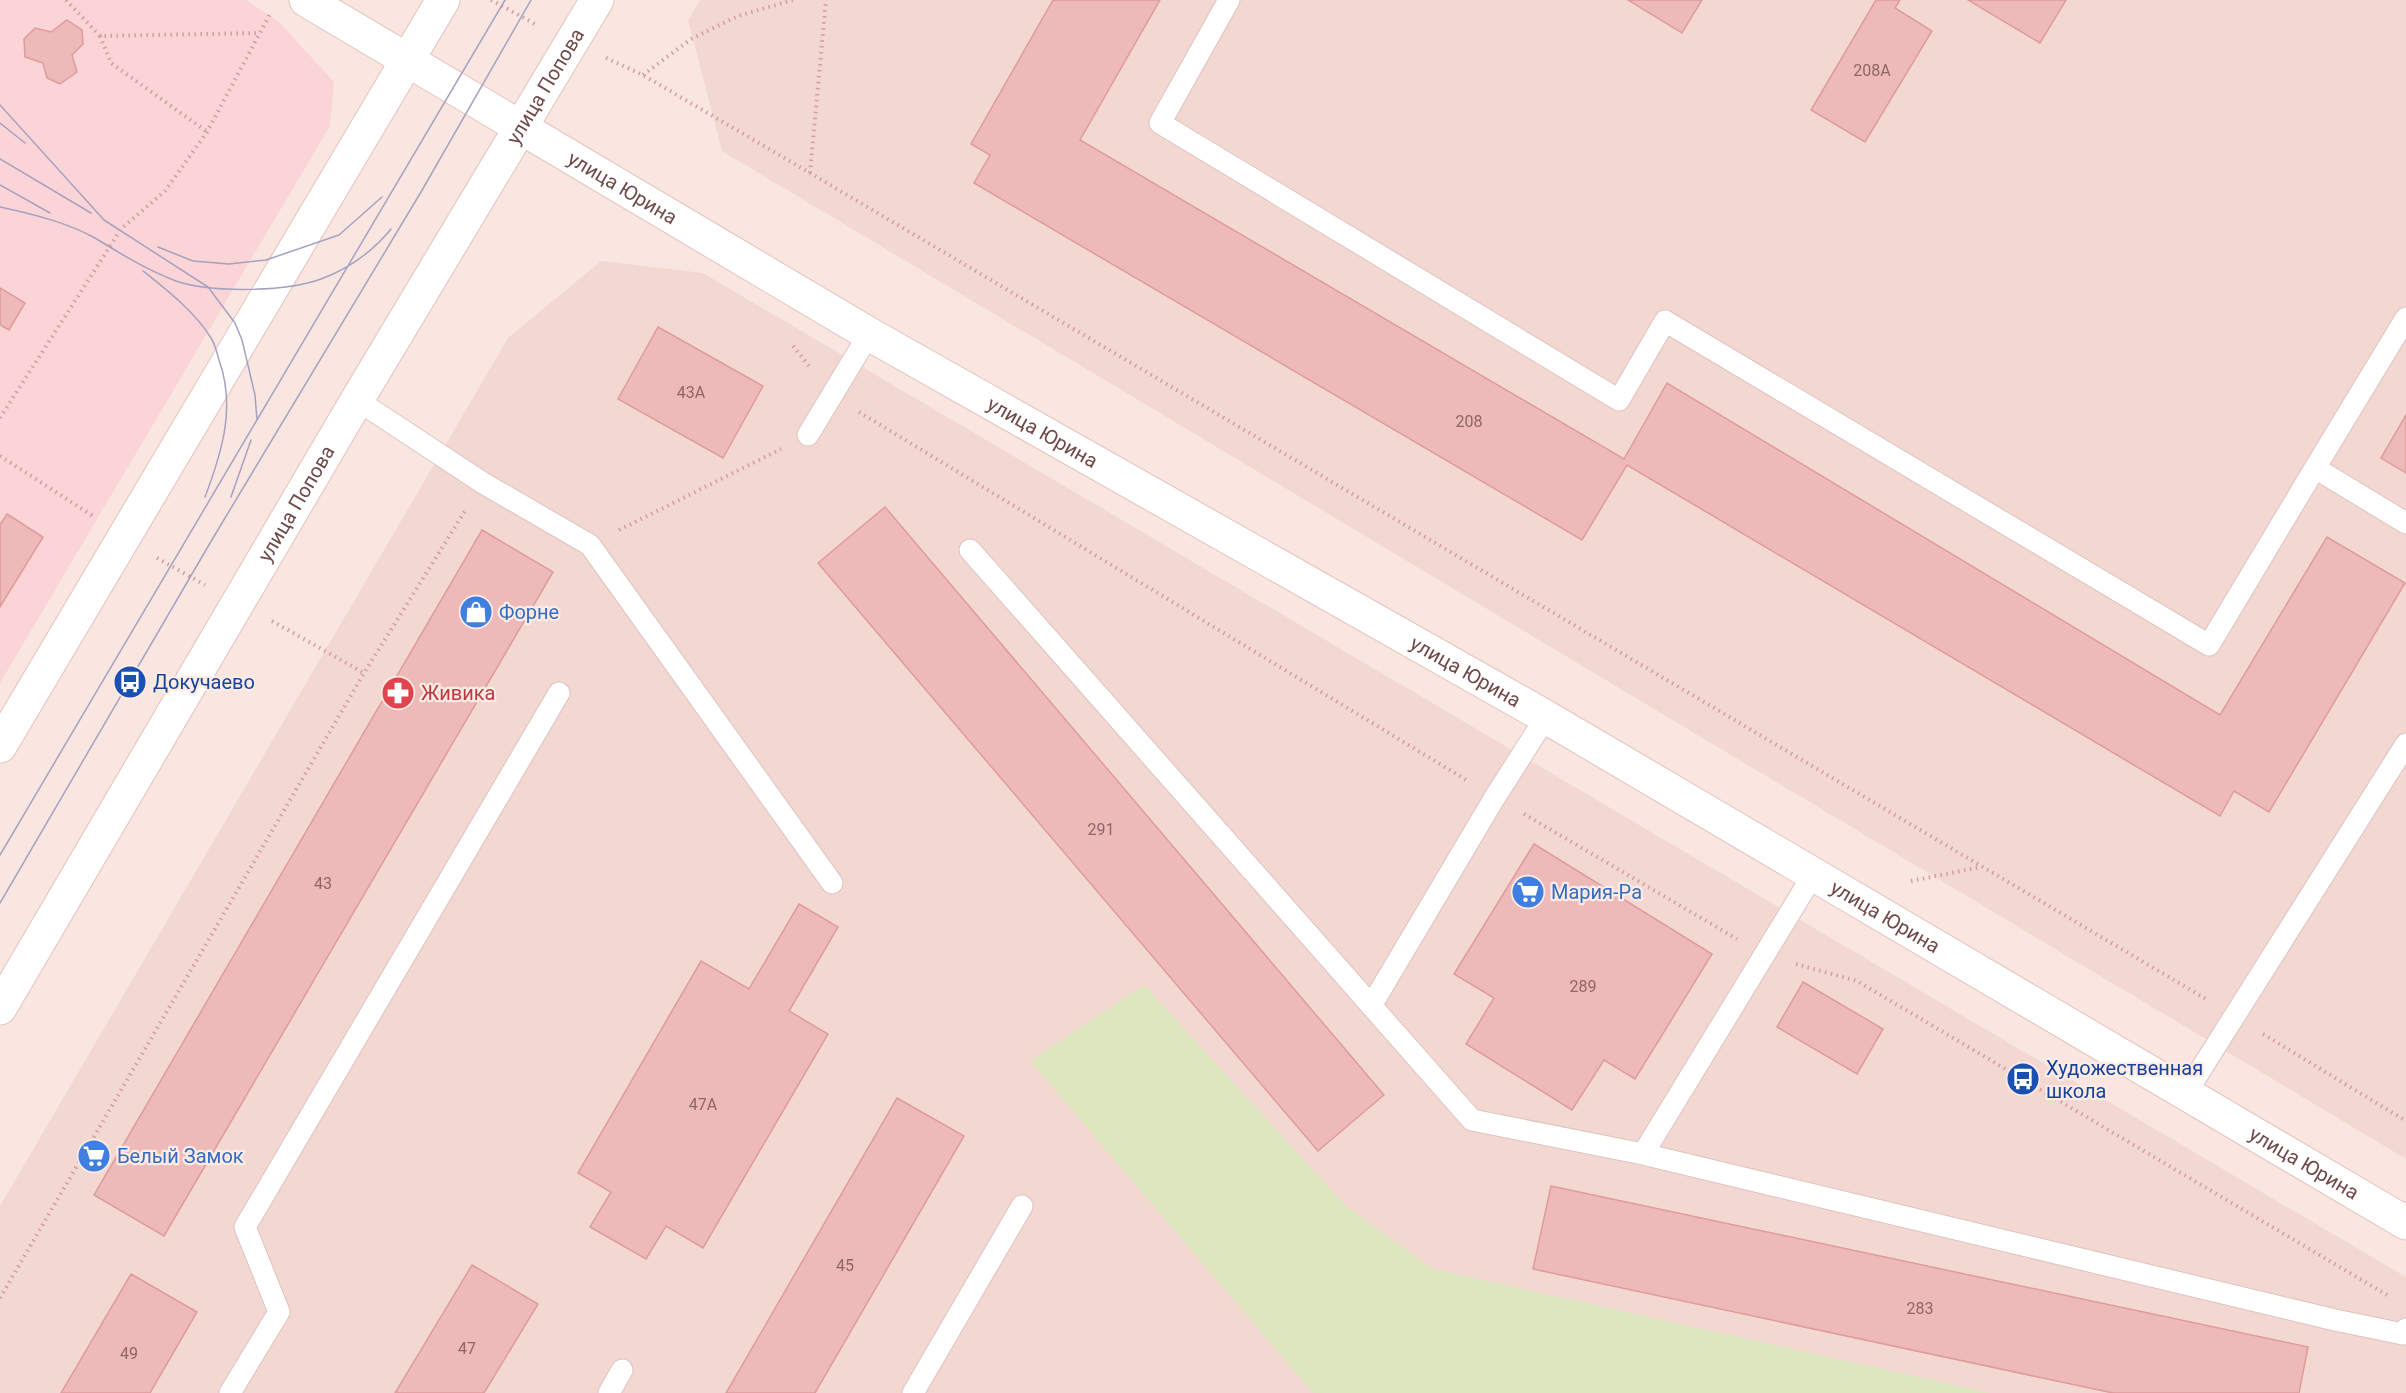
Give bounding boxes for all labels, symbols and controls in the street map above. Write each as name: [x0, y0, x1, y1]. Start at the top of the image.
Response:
street label: улица Попова: [501, 24, 589, 148]
house number: 208А: [1853, 61, 1891, 80]
street label: улица Юрина: [563, 146, 682, 229]
house number: 43А: [677, 383, 706, 402]
street label: улица Юрина: [983, 391, 1102, 473]
house number: 208: [1456, 412, 1482, 431]
street label: улица Попова: [253, 441, 340, 566]
shop icon: Форне: [458, 594, 494, 630]
place label: Форне: [499, 600, 559, 624]
street label: улица Юрина: [1406, 631, 1525, 712]
bus stop icon: Докучаево: [112, 664, 148, 700]
place label: Докучаево: [153, 670, 255, 694]
pharmacy icon: Живика: [380, 675, 416, 711]
place label: Живика: [421, 681, 495, 705]
house number: 291: [1088, 820, 1114, 839]
house number: 43: [314, 874, 332, 893]
supermarket icon: Мария-Ра: [1510, 874, 1546, 910]
street label: улица Юрина: [1826, 875, 1944, 958]
place label: Мария-Ра: [1551, 880, 1642, 904]
house number: 289: [1570, 977, 1596, 996]
place label: Художественная школа: [2046, 1056, 2203, 1103]
bus stop icon: Художественная школа: [2005, 1061, 2041, 1097]
house number: 47А: [689, 1095, 718, 1114]
street label: улица Юрина: [2245, 1121, 2363, 1205]
supermarket icon: Белый Замок: [76, 1138, 112, 1174]
place label: Белый Замок: [117, 1144, 244, 1168]
house number: 45: [836, 1256, 854, 1275]
house number: 283: [1907, 1299, 1933, 1318]
house number: 47: [458, 1339, 476, 1358]
house number: 49: [120, 1344, 138, 1363]

